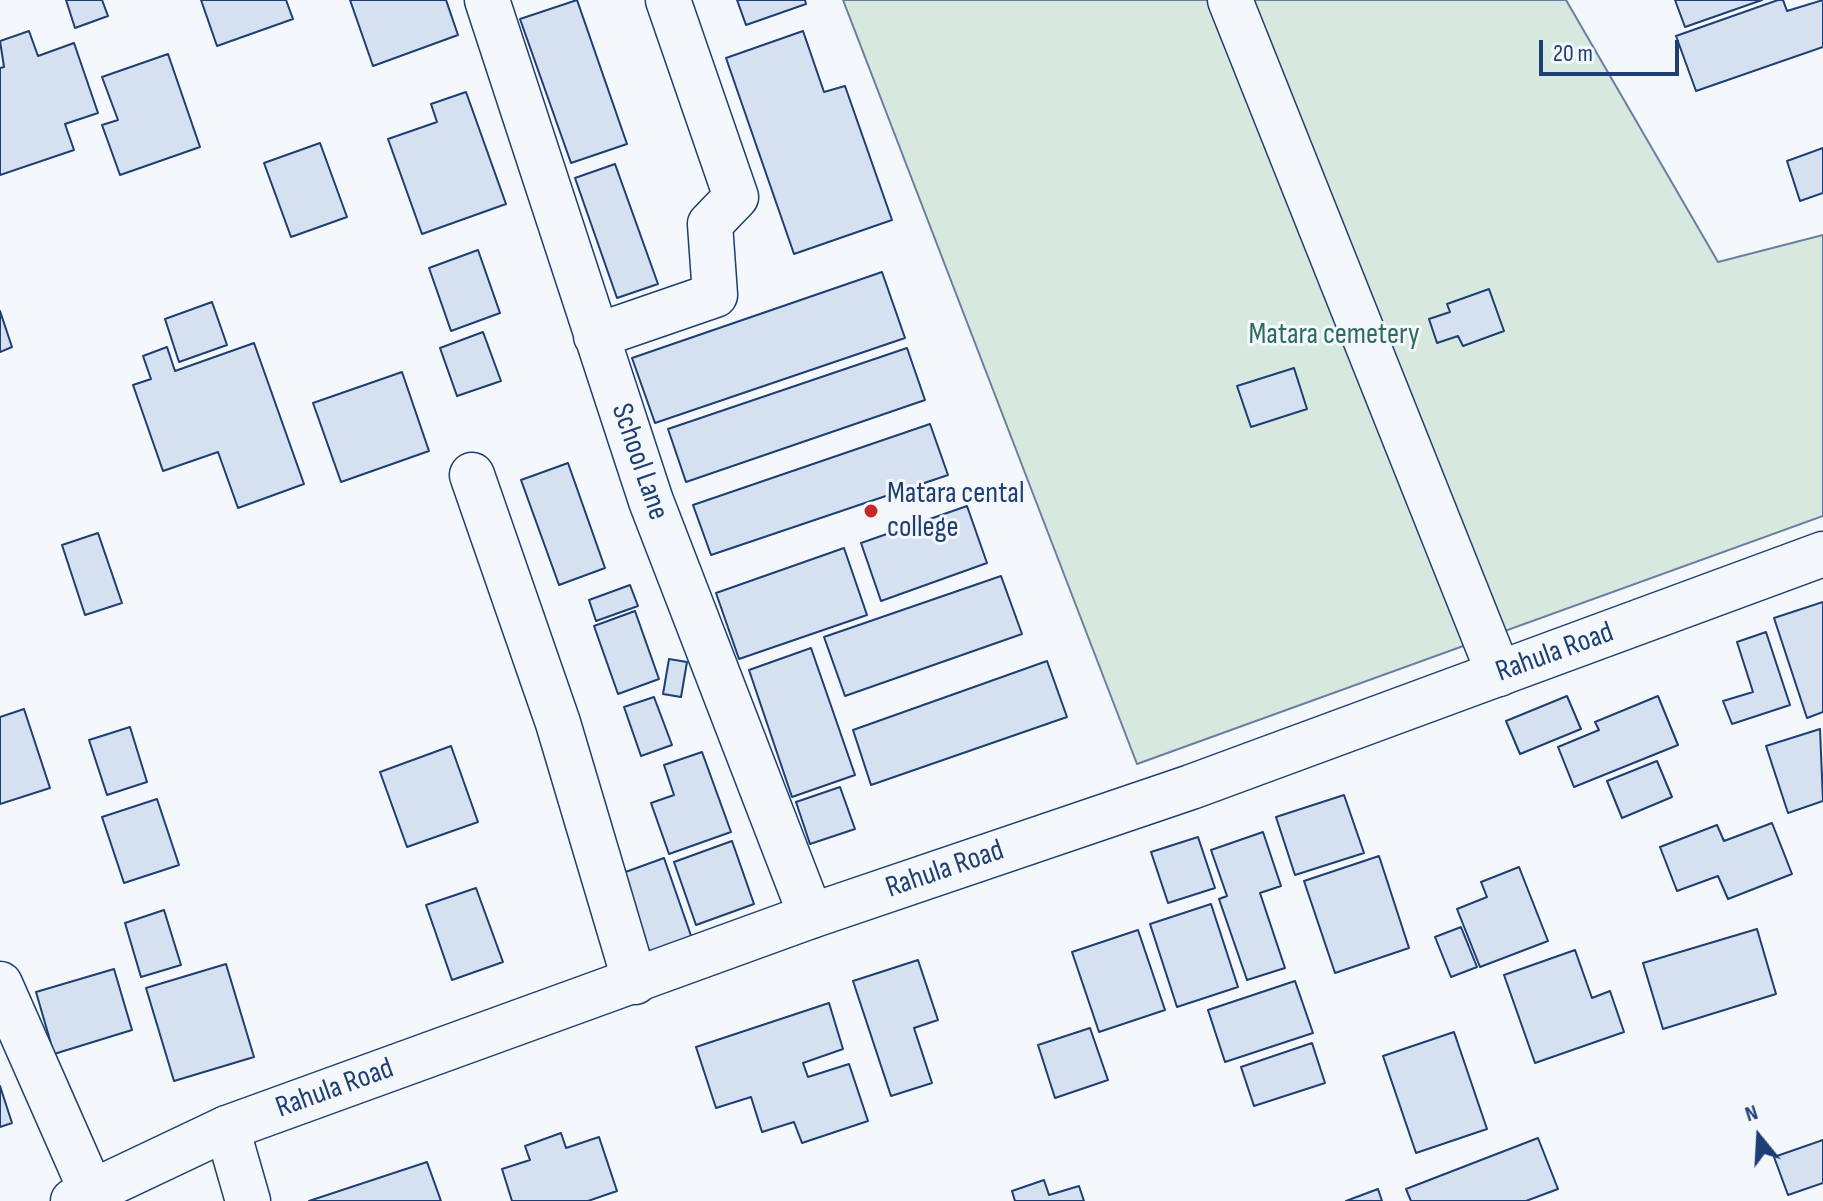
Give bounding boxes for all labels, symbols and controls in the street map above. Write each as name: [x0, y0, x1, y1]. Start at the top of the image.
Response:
scale bar: [1543, 24, 1683, 74]
text: 20 m: [1553, 39, 1593, 68]
park label: Matara cemetery: [1249, 317, 1419, 353]
street label: School Lane: [602, 399, 676, 525]
place label: Matara cental college: [887, 476, 1024, 546]
marker: Matara cental college: [862, 502, 880, 520]
street label: Rahula Road: [1491, 615, 1619, 691]
street label: Rahula Road: [881, 833, 1009, 907]
street label: Rahula Road: [271, 1051, 399, 1127]
north arrow: [1719, 1097, 1799, 1177]
text: N: [1742, 1099, 1761, 1128]

